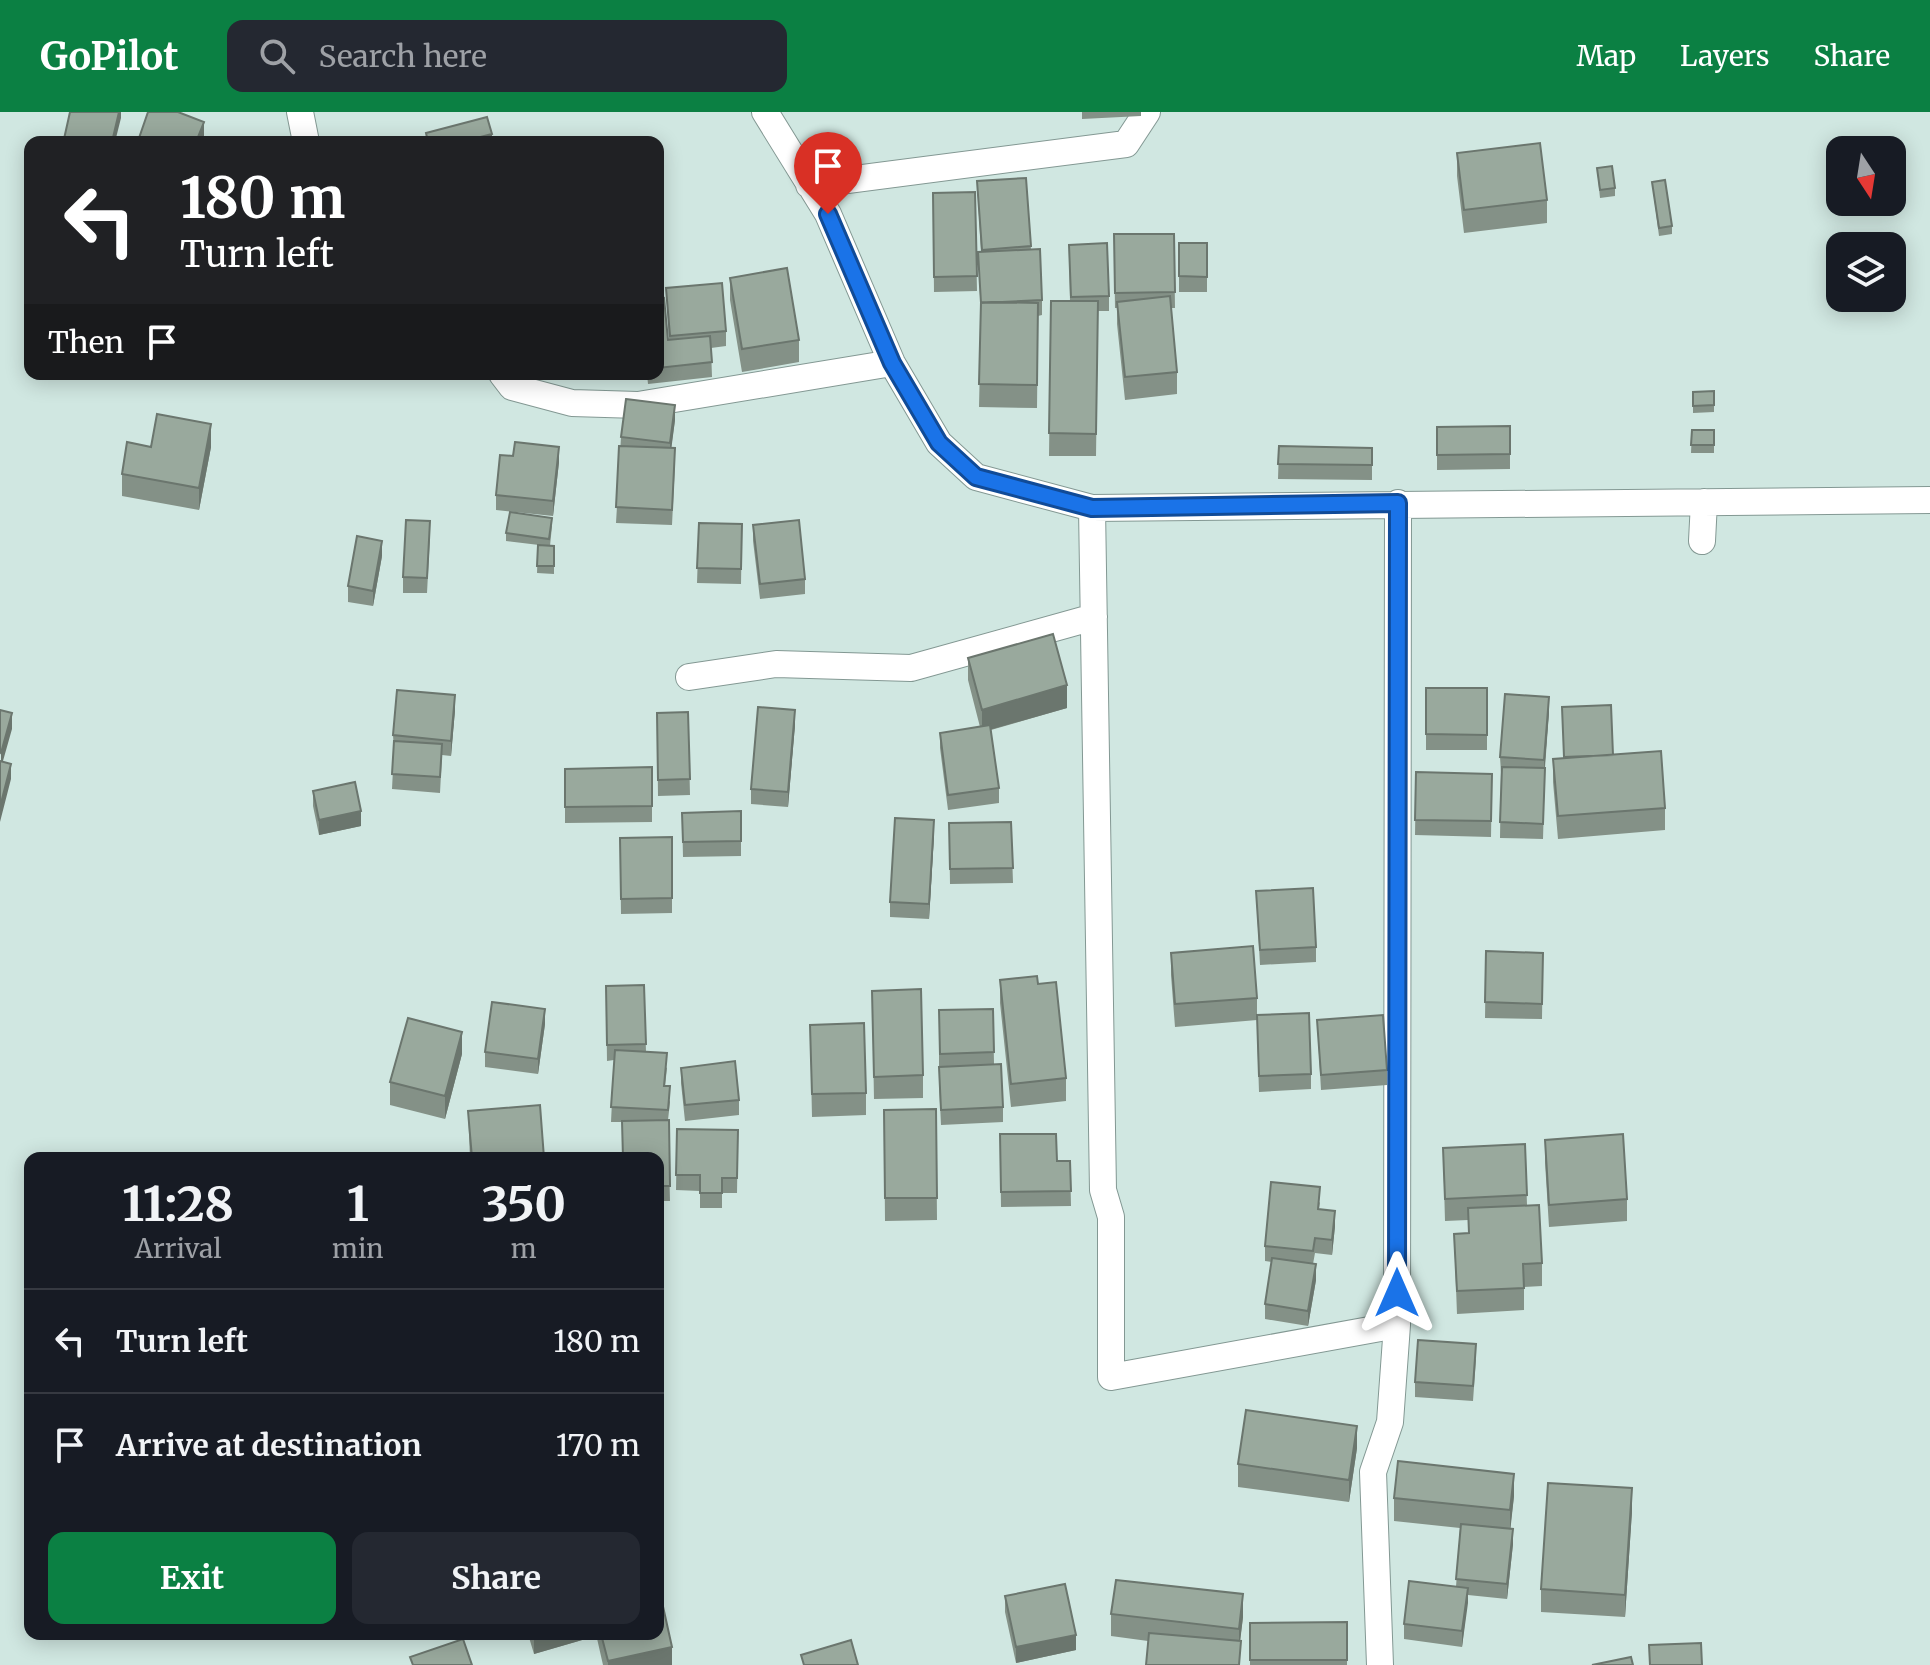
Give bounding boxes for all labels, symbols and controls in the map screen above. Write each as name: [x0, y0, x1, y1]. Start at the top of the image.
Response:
search box: [227, 20, 787, 92]
text: GoPilot: [40, 33, 179, 80]
icon: search: [255, 34, 299, 78]
text: Search here: [319, 37, 487, 75]
text: Map: [1576, 38, 1636, 74]
text: Layers: [1680, 38, 1769, 74]
text: Share: [1813, 38, 1890, 74]
pin: [794, 132, 862, 214]
north arrow: [1826, 136, 1906, 216]
map controls: [1826, 136, 1906, 312]
icon: arrive: [806, 144, 850, 188]
text: 180 m: [180, 163, 345, 233]
icon: left: [48, 168, 152, 272]
text: Turn left: [180, 232, 334, 277]
button: layers: [1826, 232, 1906, 312]
icon: arrive: [140, 320, 184, 364]
text: Then: [48, 323, 124, 361]
text: 11:28: [122, 1174, 234, 1234]
text: 1: [347, 1174, 369, 1234]
text: 350: [481, 1174, 566, 1234]
text: Arrival: [135, 1232, 221, 1265]
text: min: [332, 1232, 384, 1265]
text: m: [511, 1232, 537, 1265]
position arrow: [1355, 1251, 1439, 1335]
icon: left: [48, 1319, 92, 1363]
text: Turn left: [116, 1322, 248, 1360]
text: 180 m: [553, 1322, 640, 1360]
icon: arrive: [48, 1423, 92, 1467]
text: Arrive at destination: [116, 1426, 422, 1464]
text: 170 m: [556, 1426, 640, 1464]
button: Exit: [48, 1532, 336, 1624]
button: Share: [352, 1532, 640, 1624]

